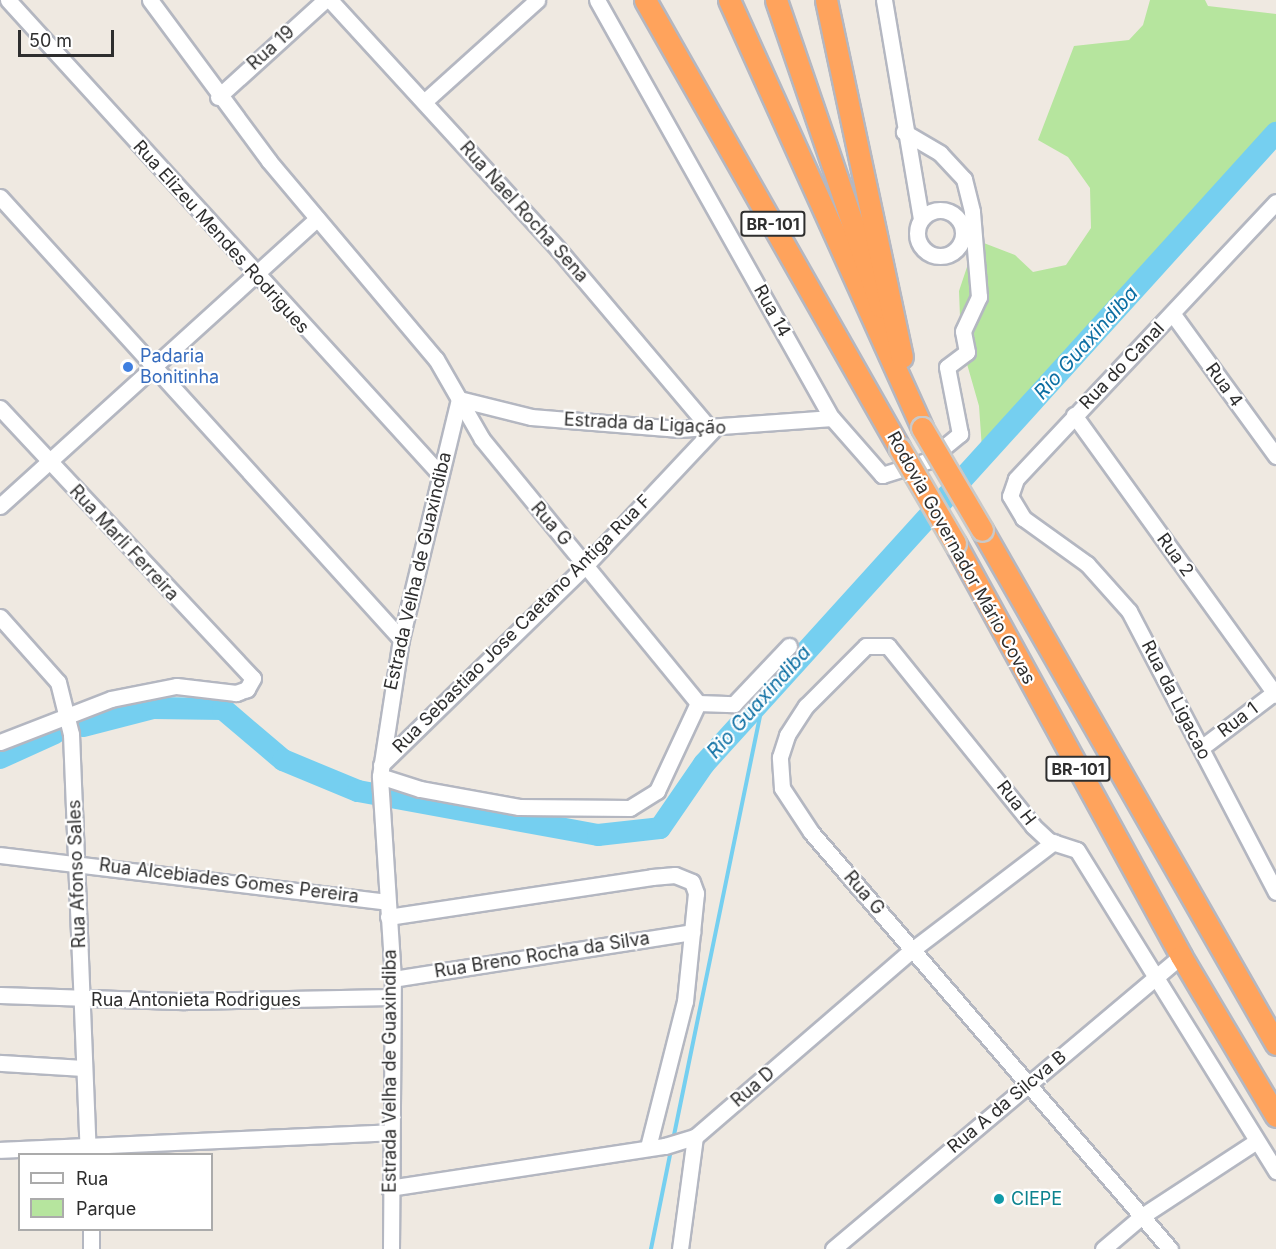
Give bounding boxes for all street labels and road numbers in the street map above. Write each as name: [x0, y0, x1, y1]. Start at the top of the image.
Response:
street label: Rua 19: [243, 21, 299, 75]
street label: Rua Elizeu Mendes Rodrigues: [128, 136, 314, 338]
street label: Rua Nael Rocha Sena: [455, 137, 593, 287]
road number: BR-101: [740, 211, 806, 237]
street label: Rua 14: [749, 281, 795, 341]
street label: Rua do Canal: [1075, 318, 1169, 414]
street label: Rua 4: [1201, 359, 1247, 411]
street label: Estrada da Ligação: [563, 409, 727, 439]
street label: Rodovia Governador Mário Covas: [882, 428, 1040, 688]
street label: Estrada Velha de Guaxindiba: [380, 450, 456, 692]
street label: Rua Marli Ferreira: [65, 481, 183, 605]
street label: Rua Sebastiao Jose Caetano Antiga Rua F: [388, 490, 656, 758]
street label: Rua G: [526, 498, 576, 550]
street label: Rua 2: [1152, 529, 1198, 581]
street label: Rua da Ligacao: [1137, 637, 1215, 763]
street label: Rua 1: [1214, 698, 1262, 742]
road number: BR-101: [1045, 756, 1111, 782]
street label: Rua H: [992, 776, 1040, 830]
street label: Rua Afonso Sales: [64, 799, 90, 949]
street label: Rua Alcebiades Gomes Pereira: [98, 854, 360, 908]
street label: Rua G: [839, 867, 889, 919]
street label: Rua Breno Rocha da Silva: [433, 927, 651, 983]
street label: Estrada Velha de Guaxindiba: [379, 949, 401, 1193]
street label: Rua Antonieta Rodrigues: [91, 989, 301, 1011]
street label: Rua A da Silcva B: [943, 1046, 1071, 1158]
street label: Rua D: [727, 1062, 779, 1112]

